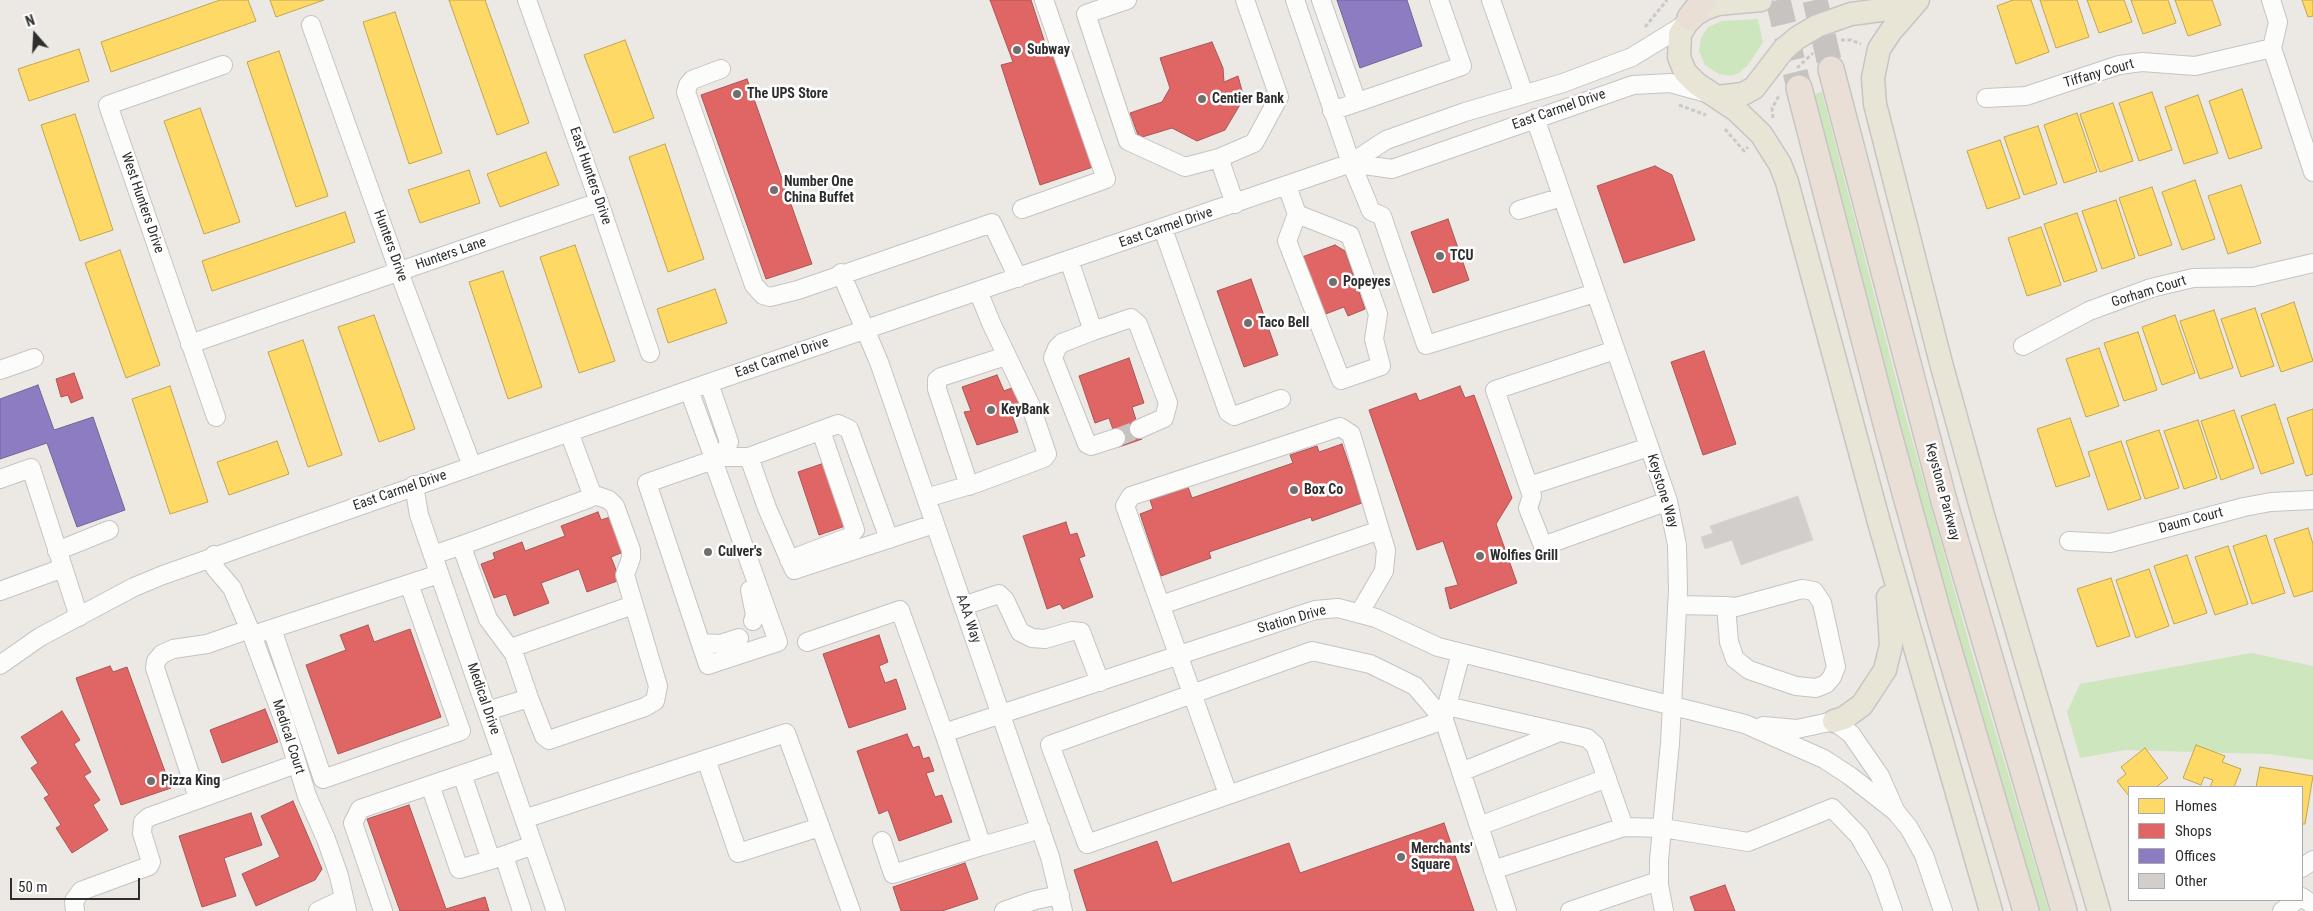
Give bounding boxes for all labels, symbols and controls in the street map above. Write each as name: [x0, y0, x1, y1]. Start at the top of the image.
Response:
north arrow: [10, 10, 60, 60]
text: N: [23, 12, 37, 30]
place label: Subway: [1027, 42, 1070, 58]
marker: Subway: [1011, 44, 1023, 56]
street label: Tiffany Court: [2062, 56, 2136, 92]
place label: The UPS Store: [747, 86, 828, 102]
street label: East Carmel Drive: [1510, 86, 1608, 134]
marker: The UPS Store: [731, 88, 743, 100]
place label: Centier Bank: [1212, 91, 1284, 107]
marker: Centier Bank: [1196, 93, 1208, 105]
street label: East Hunters Drive: [565, 125, 615, 227]
street label: West Hunters Drive: [117, 150, 167, 256]
place label: Number One China Buffet: [784, 174, 854, 206]
marker: Number One China Buffet: [768, 184, 780, 196]
street label: East Carmel Drive: [1117, 204, 1215, 252]
street label: Hunters Drive: [369, 208, 411, 284]
street label: Hunters Lane: [414, 234, 488, 274]
place label: TCU: [1450, 248, 1473, 264]
marker: TCU: [1434, 250, 1446, 262]
street label: Gorham Court: [2110, 273, 2188, 311]
place label: Popeyes: [1343, 274, 1391, 290]
marker: Popeyes: [1327, 276, 1339, 288]
place label: Taco Bell: [1258, 315, 1309, 331]
marker: Taco Bell: [1242, 317, 1254, 329]
street label: East Carmel Drive: [733, 334, 831, 382]
place label: KeyBank: [1001, 402, 1049, 418]
marker: KeyBank: [985, 404, 997, 416]
street label: Keystone Parkway: [1921, 441, 1963, 543]
street label: Keystone Way: [1643, 452, 1681, 530]
street label: East Carmel Drive: [351, 467, 449, 515]
place label: Box Co: [1304, 482, 1343, 498]
marker: Box Co: [1288, 484, 1300, 496]
street label: Daum Court: [2157, 504, 2225, 538]
place label: Culver's: [718, 544, 762, 560]
marker: Culver's: [702, 546, 714, 558]
place label: Wolfies Grill: [1490, 548, 1558, 564]
marker: Wolfies Grill: [1474, 550, 1486, 562]
street label: AAA Way: [952, 592, 984, 646]
street label: Station Drive: [1256, 602, 1328, 638]
street label: Medical Drive: [463, 661, 503, 737]
street label: Medical Court: [268, 698, 308, 776]
place label: Pizza King: [161, 773, 220, 789]
marker: Pizza King: [145, 775, 157, 787]
legend: [2128, 786, 2303, 901]
text: Homes: [2175, 797, 2217, 815]
text: Shops: [2175, 822, 2212, 840]
place label: Merchants' Square: [1411, 841, 1473, 874]
text: Offices: [2175, 847, 2216, 865]
marker: Merchants' Square: [1395, 851, 1407, 863]
scale bar: [12, 868, 142, 900]
text: Other: [2175, 872, 2207, 890]
text: 50 m: [18, 878, 48, 896]

